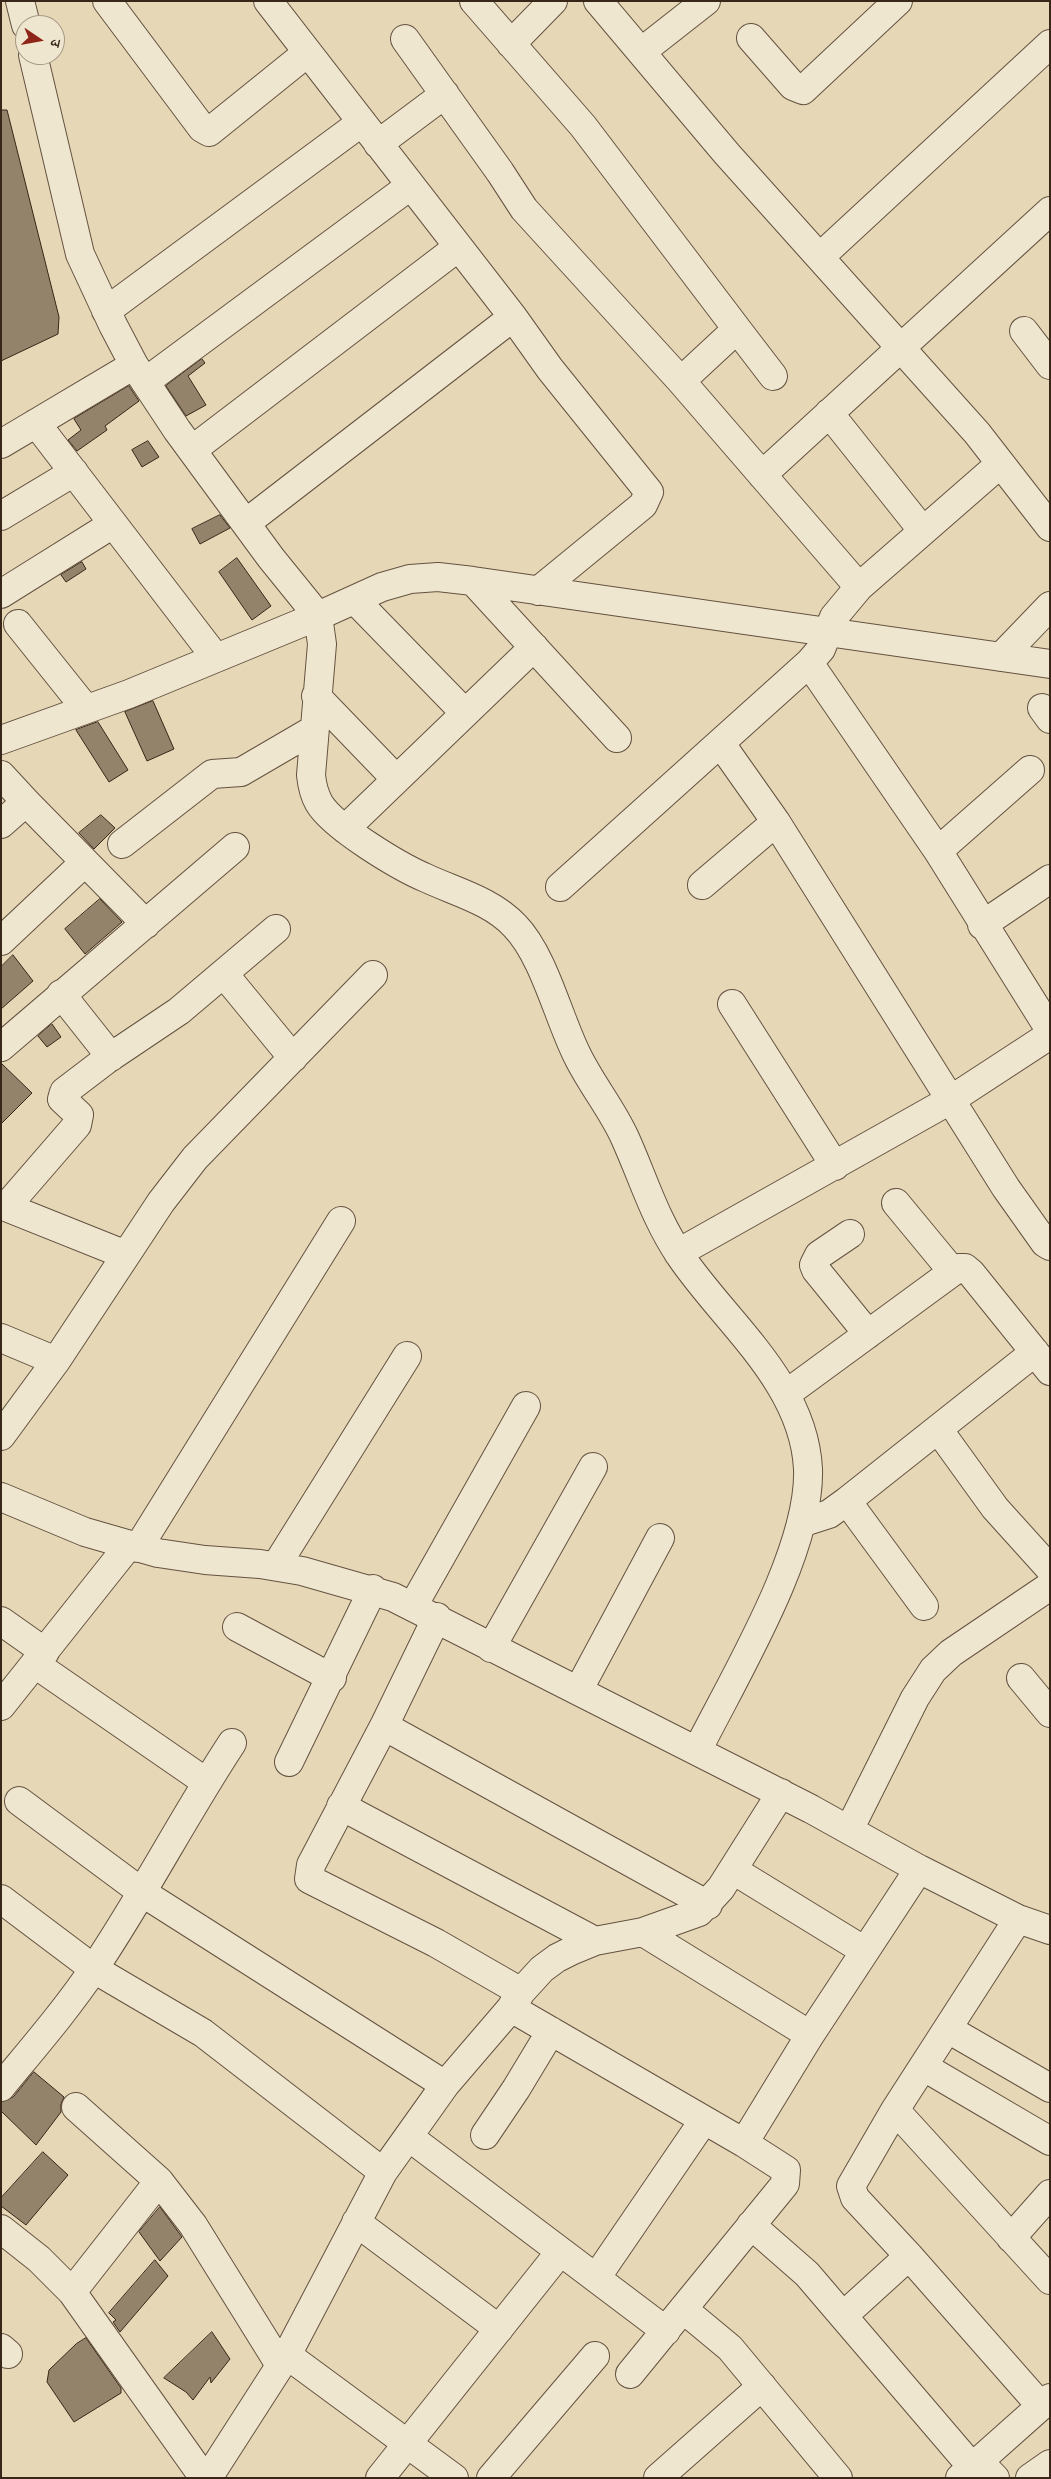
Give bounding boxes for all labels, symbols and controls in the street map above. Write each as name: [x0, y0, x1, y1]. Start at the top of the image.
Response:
north arrow: [15, 15, 65, 65]
text: उ: [44, 38, 64, 48]

